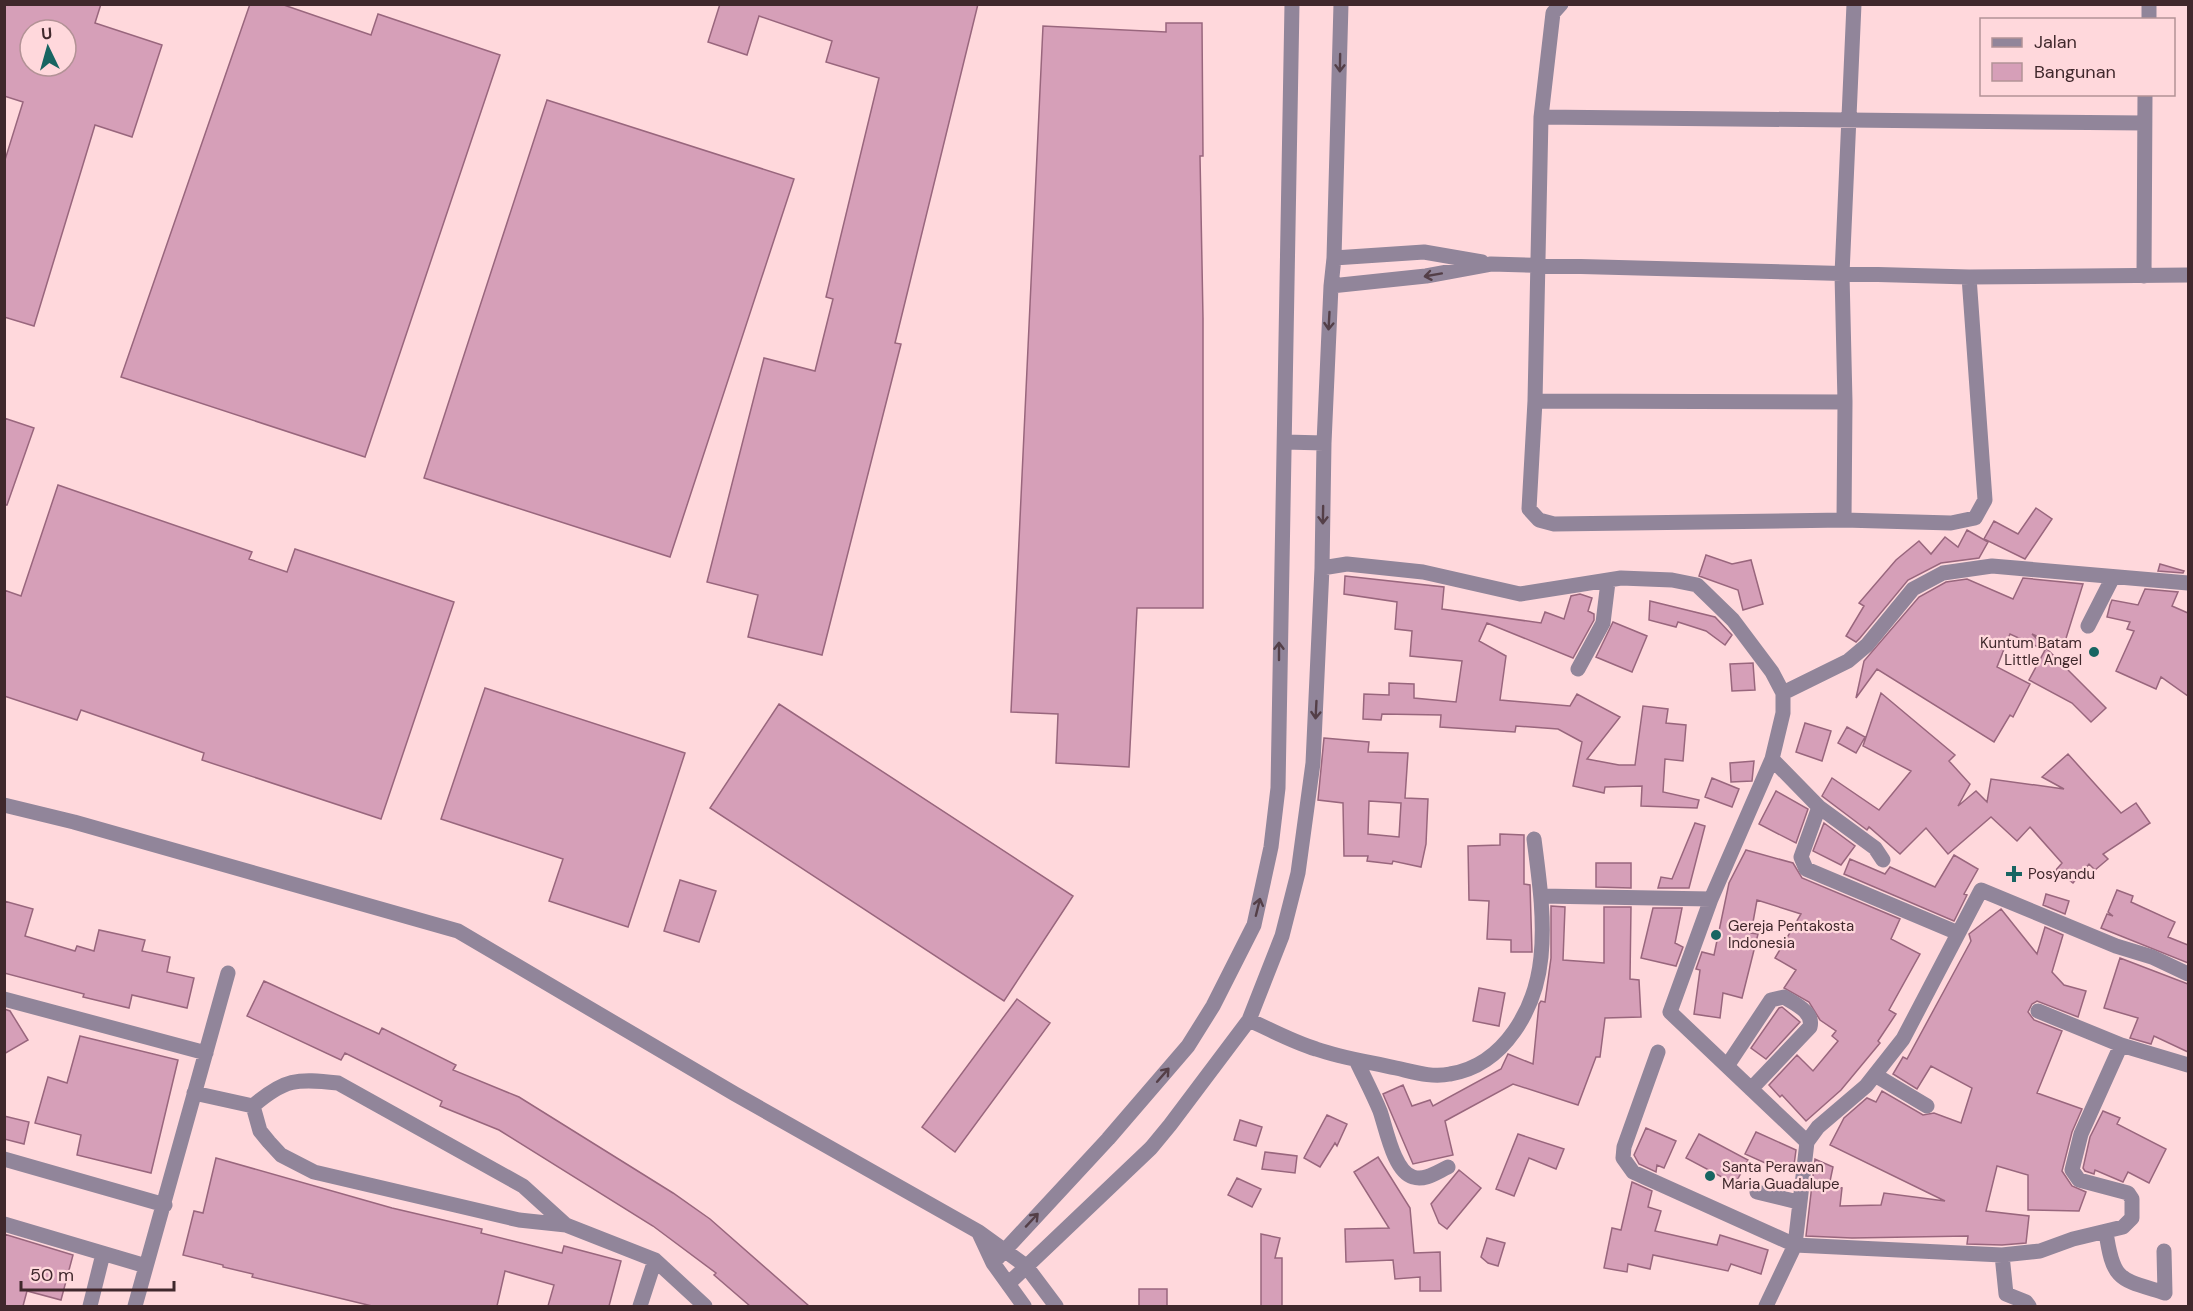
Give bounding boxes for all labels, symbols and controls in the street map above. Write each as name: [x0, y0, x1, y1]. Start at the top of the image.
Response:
north arrow: [18, 18, 78, 78]
legend: [1980, 18, 2175, 96]
text: U: [40, 23, 53, 44]
text: Jalan: [2034, 30, 2077, 54]
one-way arrow: [1334, 52, 1346, 72]
text: Bangunan: [2034, 60, 2116, 84]
one-way arrow: [1424, 269, 1443, 280]
one-way arrow: [1324, 310, 1335, 330]
one-way arrow: [1317, 505, 1329, 525]
place label: Kuntum Batam Little Angel: [1980, 633, 2082, 670]
one-way arrow: [1273, 641, 1285, 661]
marker: Kuntum Batam Little Angel: [2087, 645, 2101, 659]
one-way arrow: [1310, 700, 1321, 720]
place label: Posyandu: [2028, 864, 2095, 884]
marker: Posyandu: [2005, 865, 2023, 883]
one-way arrow: [1253, 898, 1264, 917]
place label: Gereja Pentakosta Indonesia: [1728, 916, 1854, 953]
marker: Gereja Pentakosta Indonesia: [1709, 928, 1723, 942]
one-way arrow: [1156, 1067, 1169, 1083]
place label: Santa Perawan Maria Guadalupe: [1722, 1157, 1840, 1194]
marker: Santa Perawan Maria Guadalupe: [1703, 1169, 1717, 1183]
one-way arrow: [1025, 1213, 1039, 1228]
scale bar: [21, 1254, 174, 1292]
text: 50 m: [30, 1263, 74, 1287]

